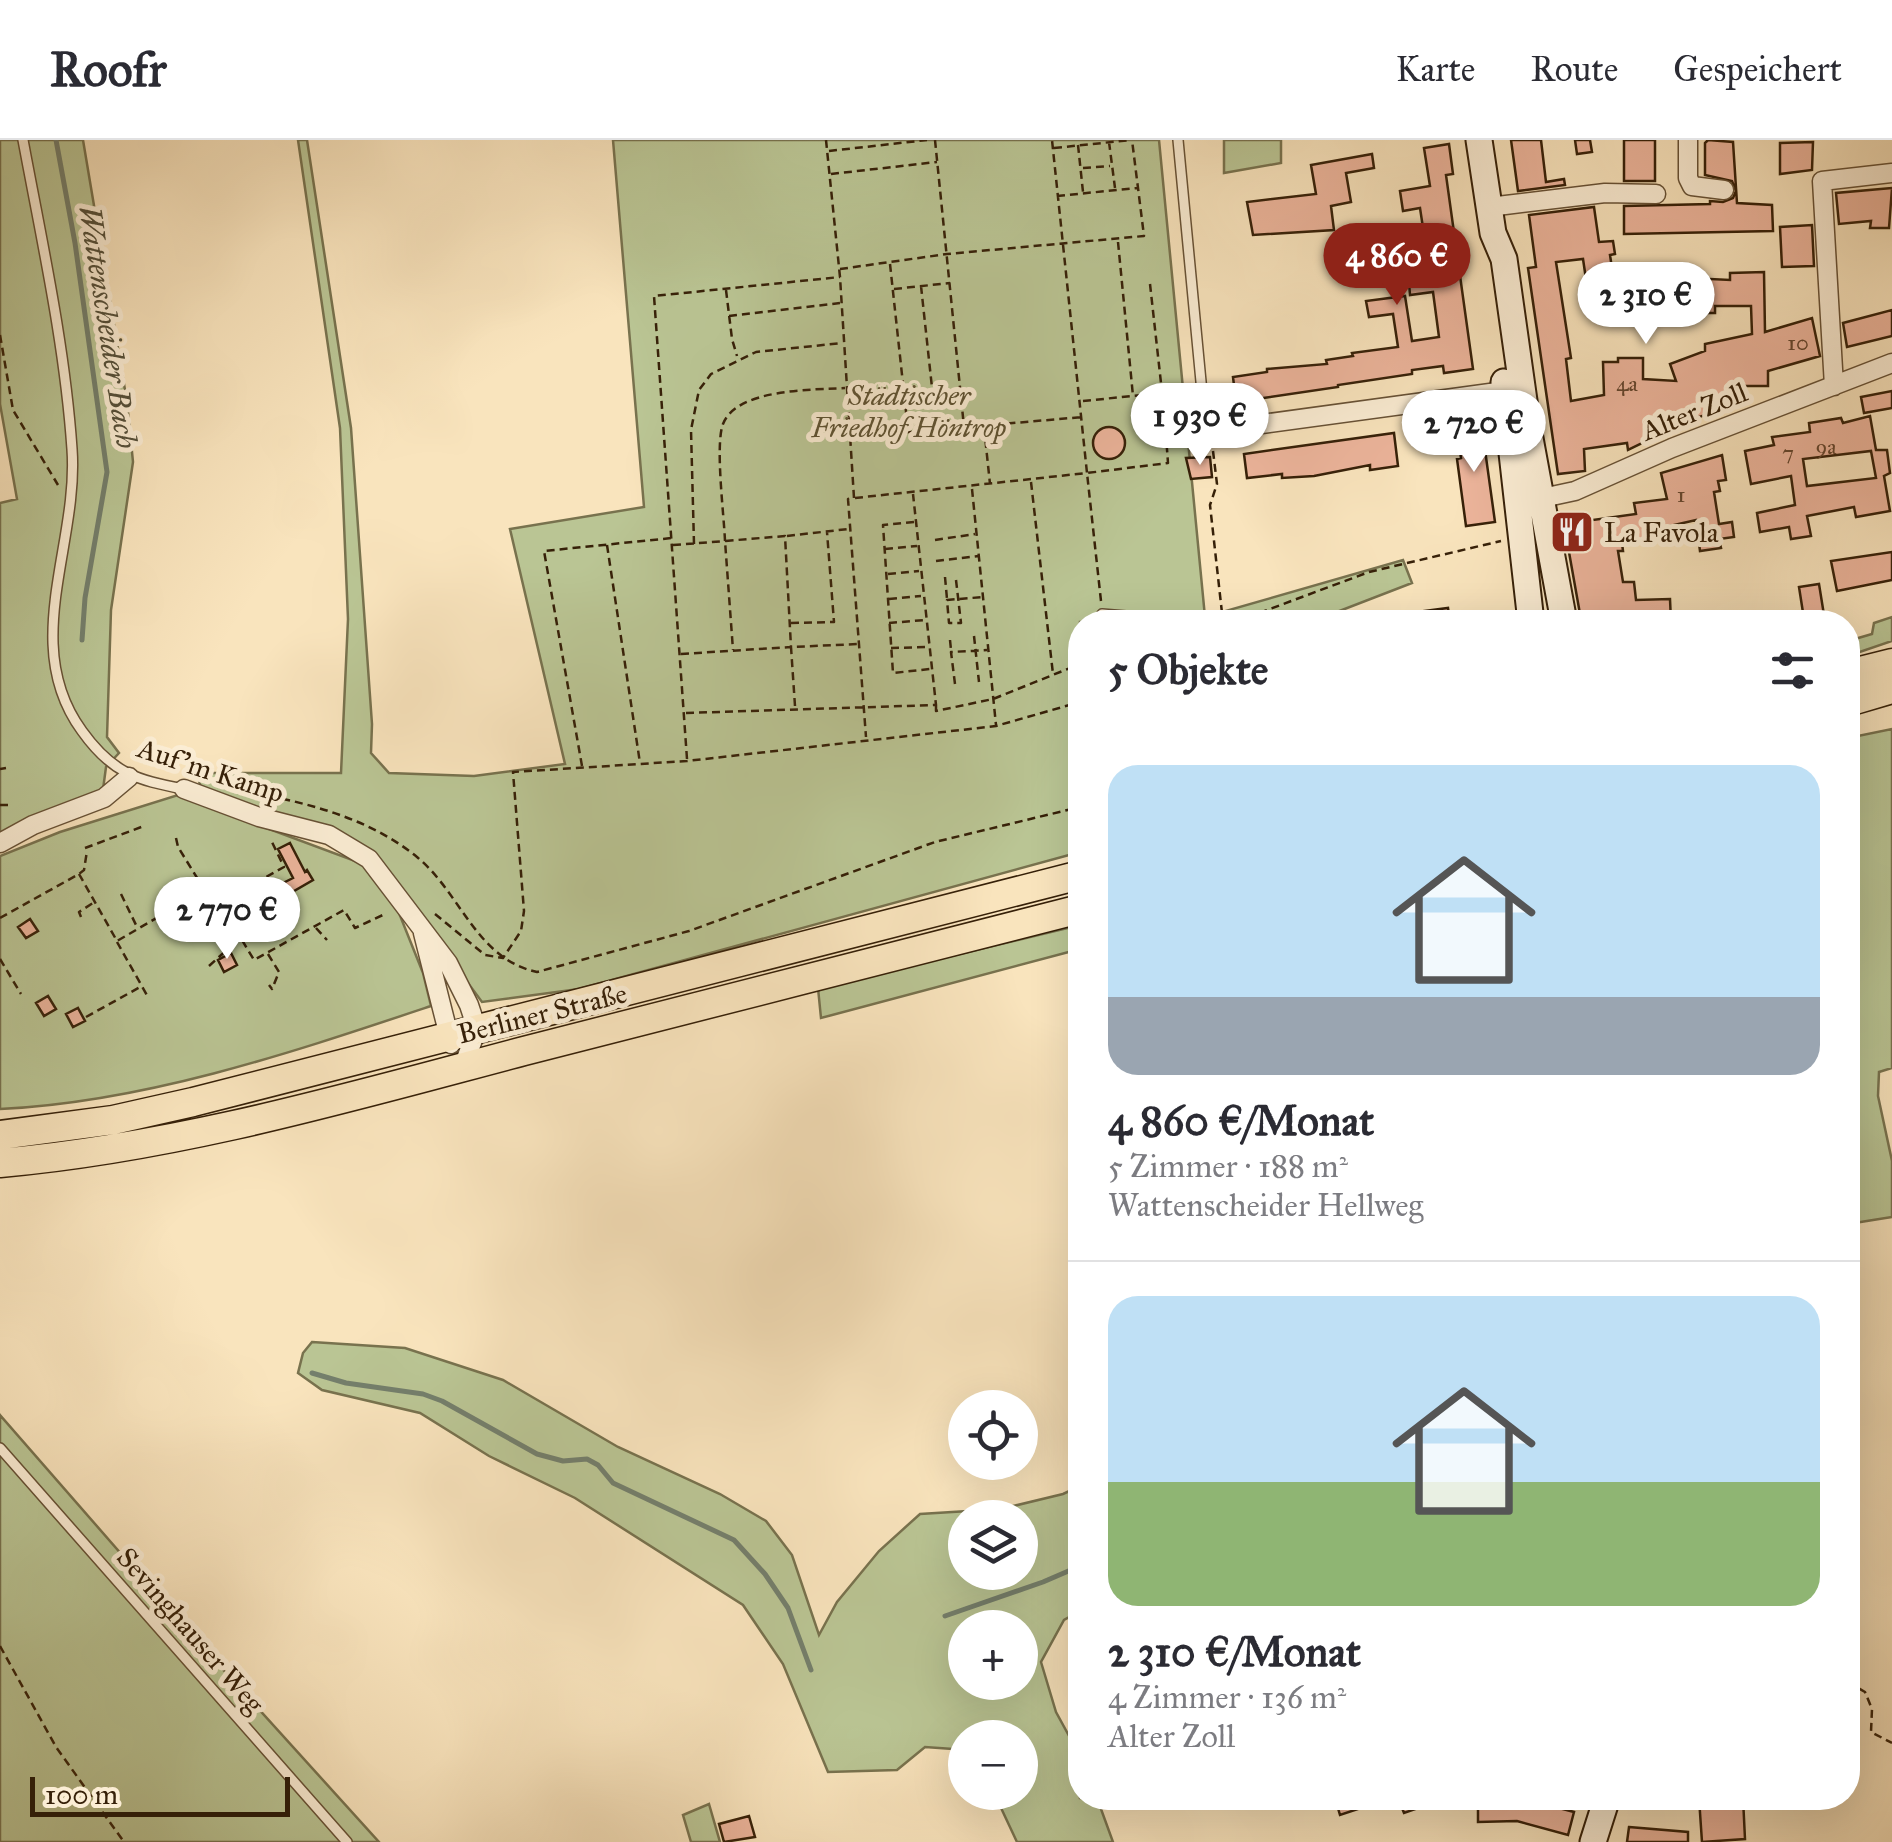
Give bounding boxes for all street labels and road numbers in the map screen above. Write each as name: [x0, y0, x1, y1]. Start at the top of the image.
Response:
street label: Alter Zoll: [1635, 374, 1753, 449]
street label: Auf'm Kamp: [132, 730, 288, 811]
street label: Berliner Straße: [454, 975, 631, 1051]
street label: Sevinghauser Weg: [109, 1540, 273, 1721]

